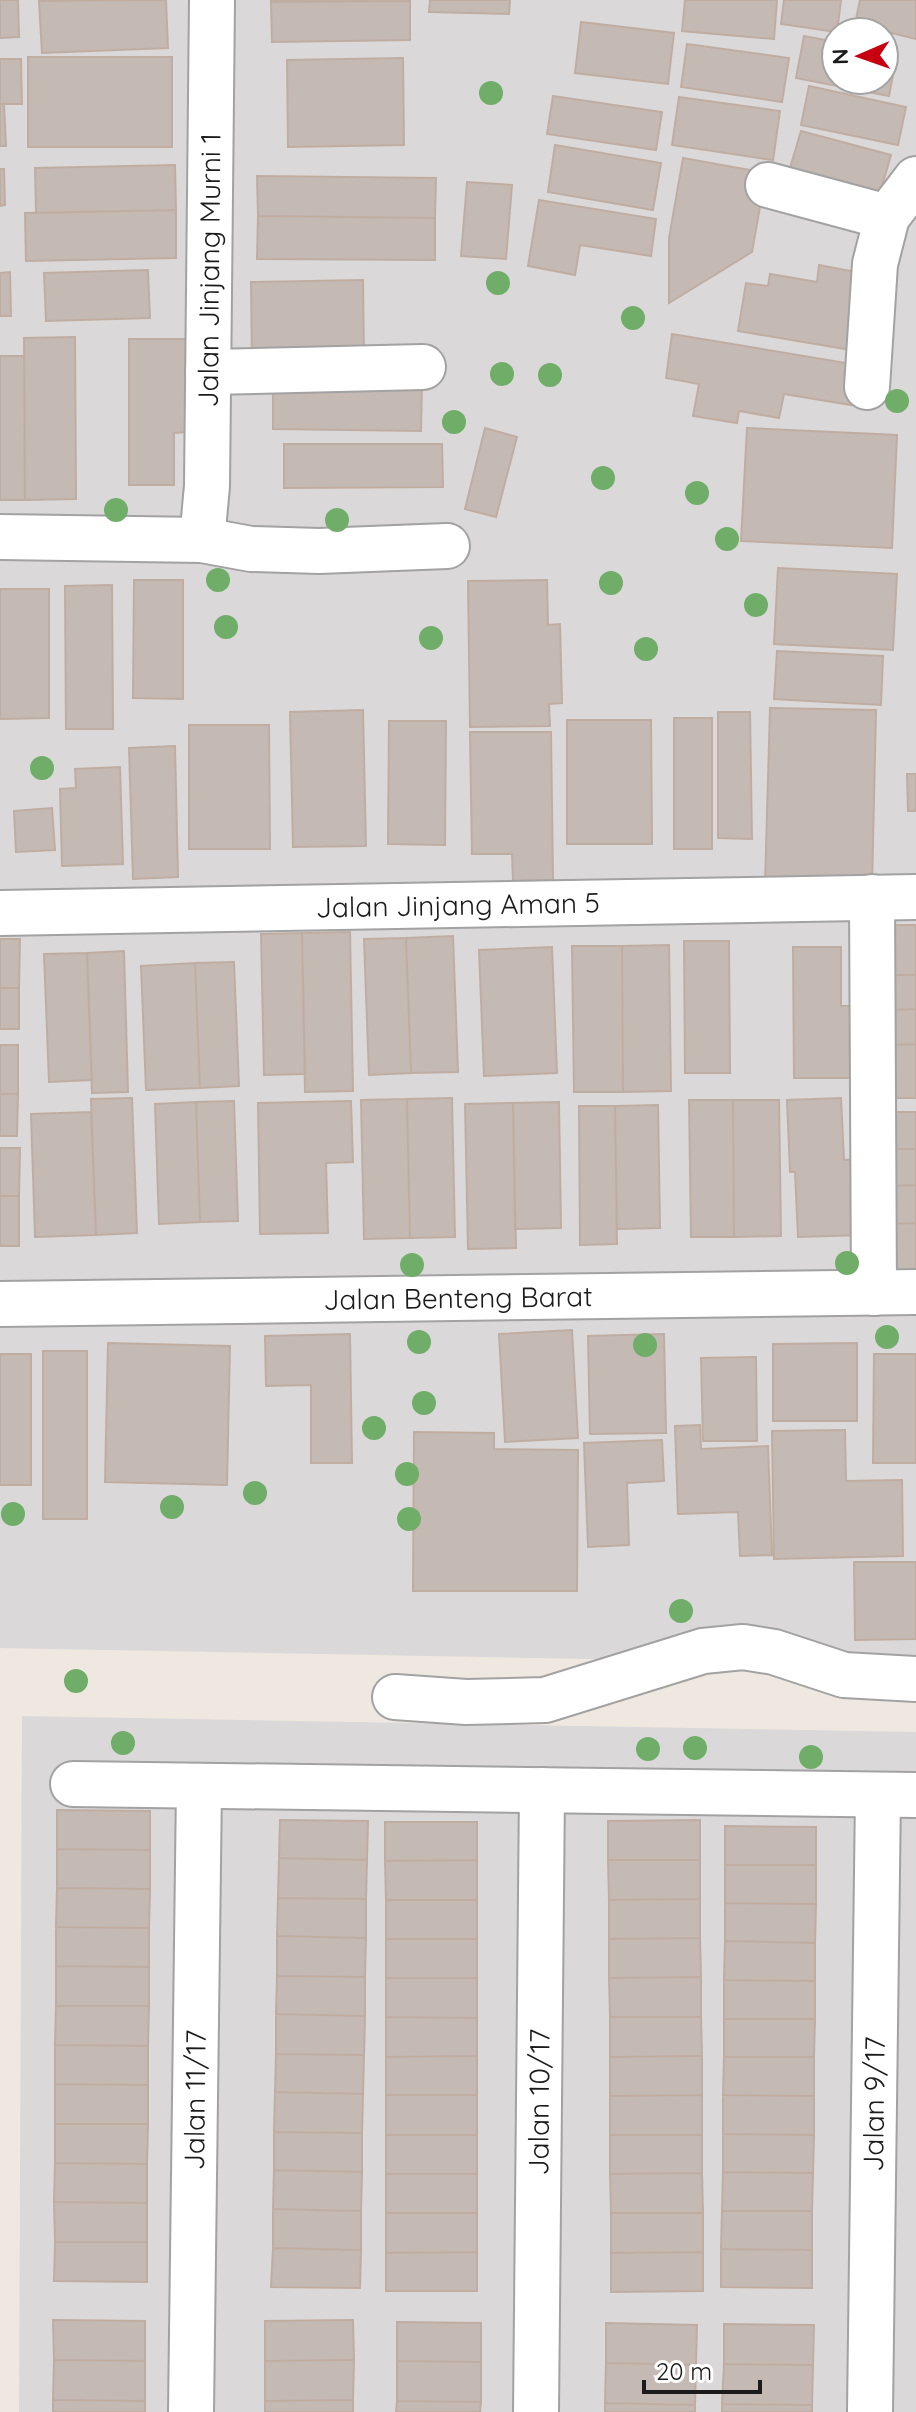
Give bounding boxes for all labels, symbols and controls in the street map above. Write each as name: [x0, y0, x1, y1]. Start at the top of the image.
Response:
north arrow: [820, 16, 900, 96]
text: N: [826, 48, 854, 65]
street label: Jalan Jinjang Murni 1: [190, 133, 228, 408]
street label: Jalan Jinjang Aman 5: [316, 885, 600, 924]
street label: Jalan Benteng Barat: [323, 1278, 593, 1317]
street label: Jalan 10/17: [520, 2029, 557, 2176]
street label: Jalan 11/17: [176, 2030, 213, 2170]
street label: Jalan 9/17: [855, 2036, 892, 2172]
scale bar: [644, 2344, 760, 2394]
text: 20 m: [656, 2356, 712, 2386]

